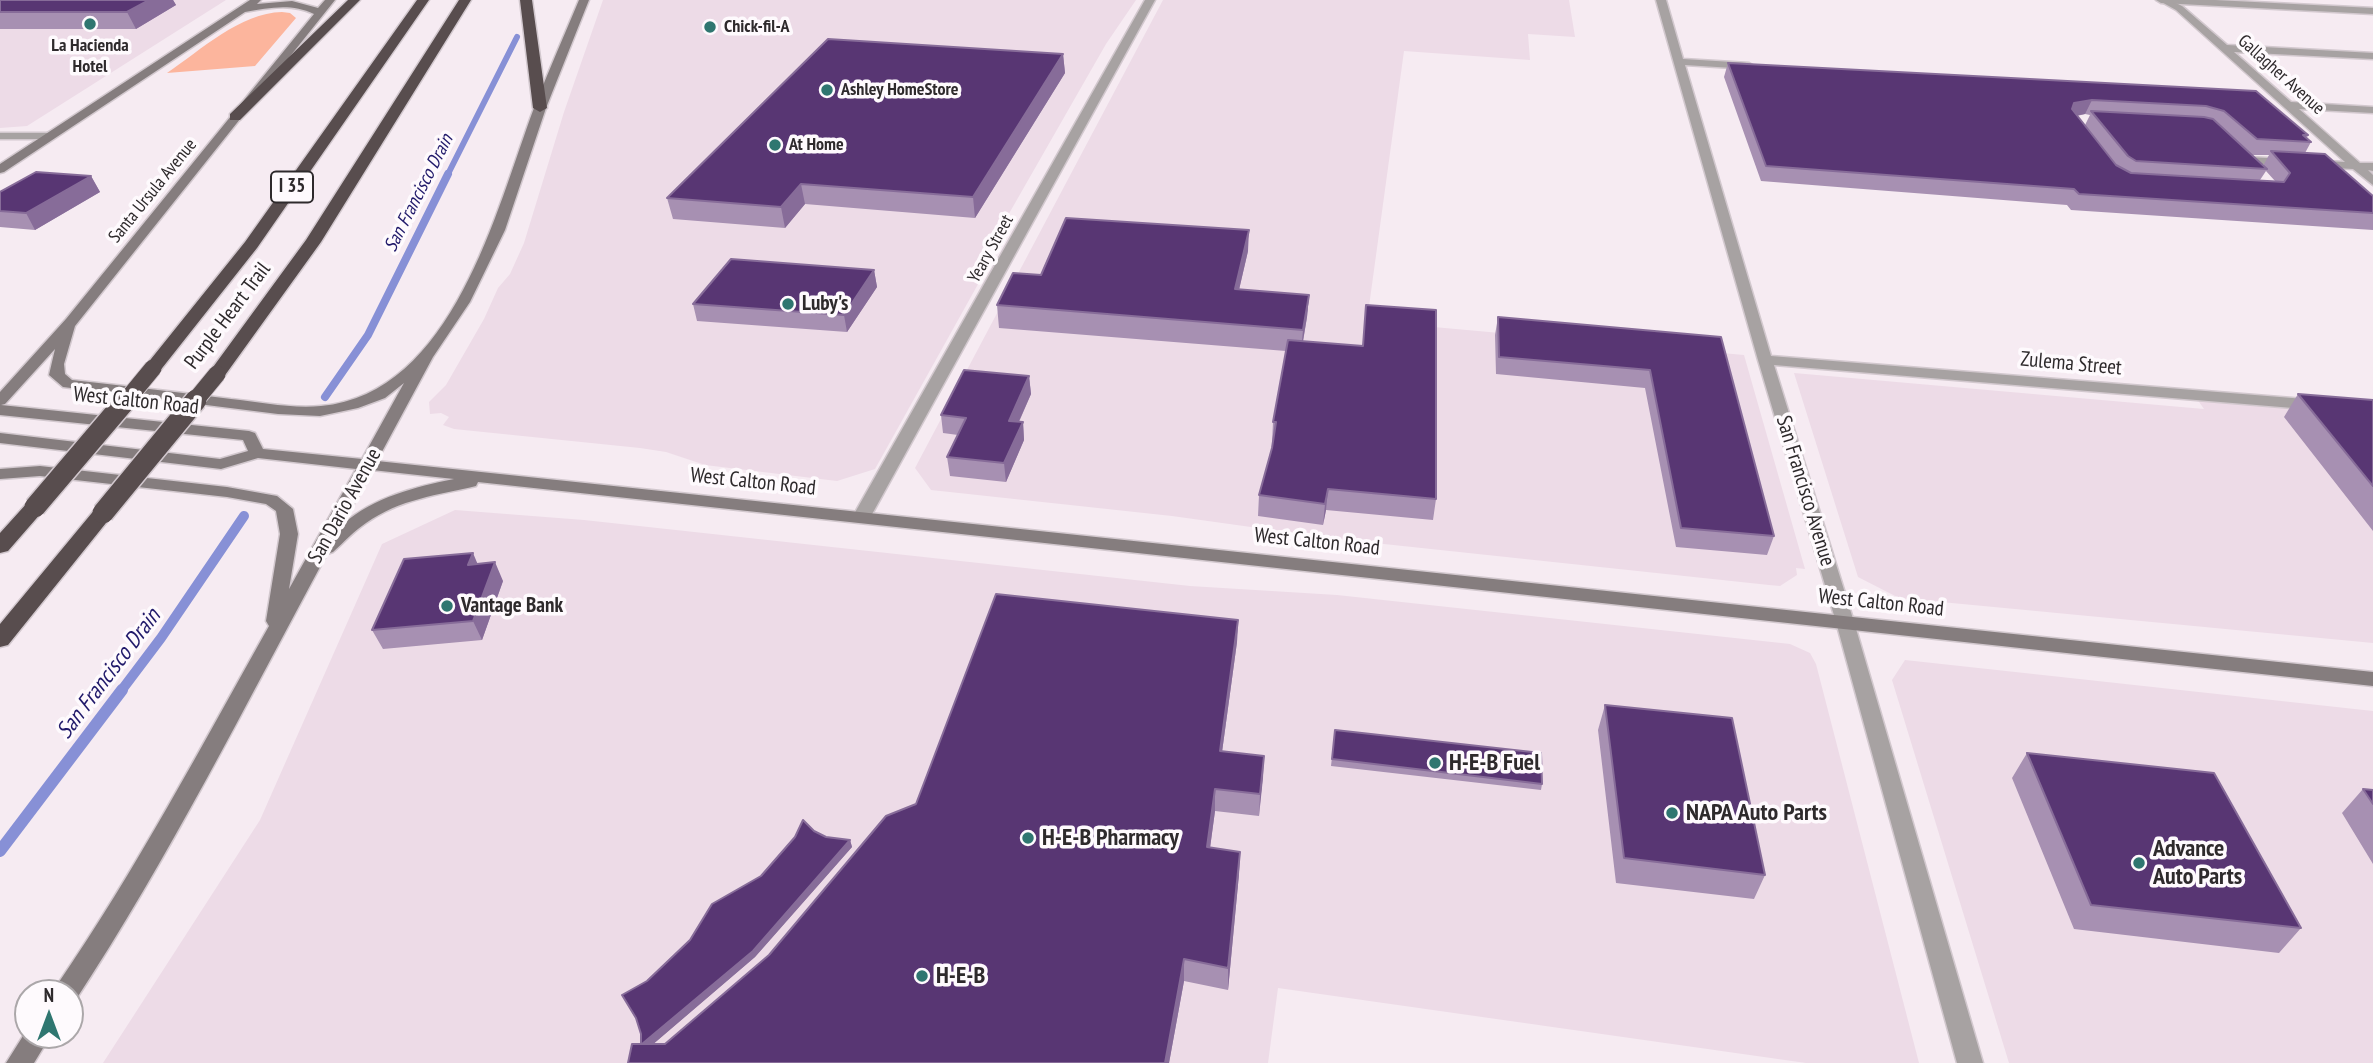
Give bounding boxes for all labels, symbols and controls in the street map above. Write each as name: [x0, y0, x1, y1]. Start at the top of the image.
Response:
marker: La Hacienda Hotel: [82, 16, 98, 32]
place label: Chick-fil-A: [724, 16, 790, 38]
marker: Chick-fil-A: [702, 19, 718, 35]
street label: Gallagher Avenue: [2233, 30, 2329, 120]
place label: La Hacienda Hotel: [51, 35, 129, 78]
place label: Ashley HomeStore: [841, 79, 959, 101]
marker: Ashley HomeStore: [819, 82, 835, 98]
water label: San Francisco Drain: [380, 131, 458, 255]
place label: At Home: [789, 134, 844, 156]
street label: Santa Ursula Avenue: [104, 135, 202, 247]
marker: At Home: [767, 137, 783, 153]
road number: I 35: [271, 172, 313, 202]
street label: Yeary Street: [964, 211, 1018, 287]
street label: Purple Heart Trail: [180, 258, 276, 374]
place label: Luby's: [802, 291, 848, 317]
marker: Luby's: [780, 296, 796, 312]
street label: Zulema Street: [2019, 347, 2123, 381]
street label: West Calton Road: [72, 382, 200, 420]
street label: San Francisco Avenue: [1770, 413, 1840, 569]
street label: San Dario Avenue: [303, 444, 387, 568]
street label: West Calton Road: [689, 463, 817, 501]
street label: West Calton Road: [1253, 523, 1381, 561]
street label: West Calton Road: [1817, 584, 1945, 622]
place label: Vantage Bank: [461, 593, 563, 619]
marker: Vantage Bank: [439, 598, 455, 614]
water label: San Francisco Drain: [51, 604, 167, 744]
place label: H-E-B Fuel: [1449, 749, 1540, 777]
marker: H-E-B Fuel: [1427, 755, 1443, 771]
place label: NAPA Auto Parts: [1686, 799, 1827, 827]
marker: NAPA Auto Parts: [1664, 805, 1680, 821]
place label: H-E-B Pharmacy: [1042, 824, 1179, 852]
marker: H-E-B Pharmacy: [1020, 830, 1036, 846]
place label: Advance Auto Parts: [2153, 835, 2242, 891]
marker: Advance Auto Parts: [2131, 855, 2147, 871]
place label: H-E-B: [936, 962, 985, 990]
marker: H-E-B: [914, 968, 930, 984]
north arrow: [14, 979, 84, 1049]
text: N: [44, 983, 54, 1007]

